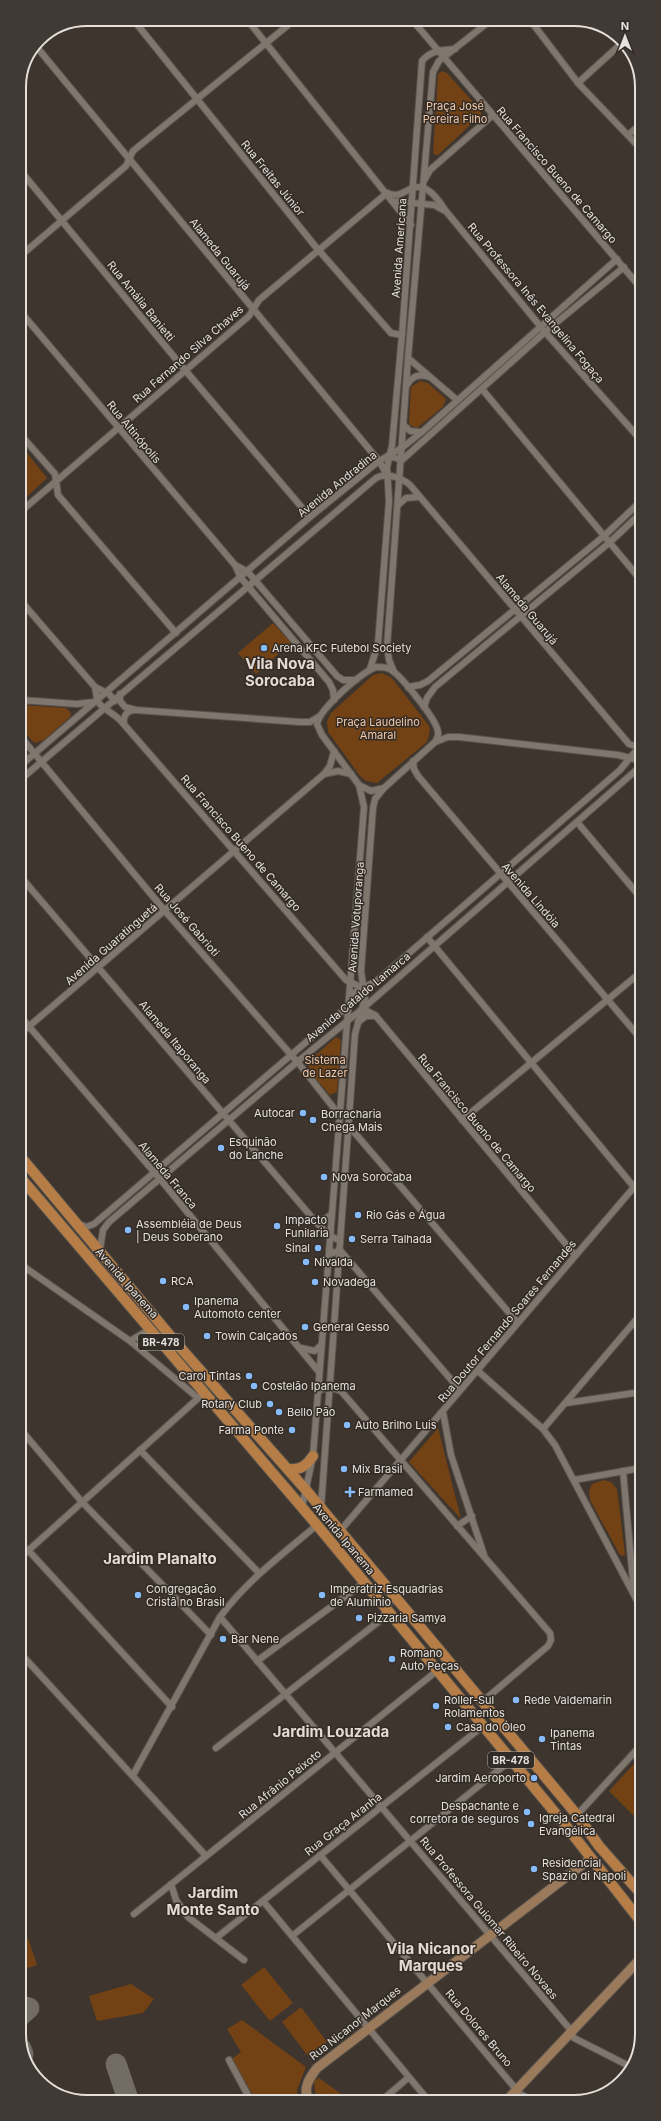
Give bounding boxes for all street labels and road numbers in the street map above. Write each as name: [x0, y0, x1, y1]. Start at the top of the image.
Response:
street label: Rua Francisco Bueno de Camargo: [494, 104, 620, 246]
street label: Rua Freitas Júnior: [238, 137, 308, 219]
street label: Avenida Americana: [389, 198, 409, 298]
street label: Alameda Guarujá: [187, 215, 253, 293]
street label: Rua Professora Inês Evangelina Fogaça: [465, 220, 607, 386]
street label: Rua Amália Banietti: [104, 258, 178, 344]
street label: Rua Fernando Silva Chaves: [130, 302, 246, 406]
street label: Rua Altinópolis: [104, 398, 164, 466]
street label: Avenida Andradina: [295, 448, 379, 520]
street label: Alameda Guarujá: [493, 570, 561, 648]
street label: Rua Francisco Bueno de Camargo: [178, 772, 304, 914]
street label: Avenida Lindóia: [499, 859, 563, 931]
street label: Avenida Votuporanga: [345, 861, 367, 973]
street label: Rua José Gabrioti: [152, 881, 222, 959]
street label: Avenida Guaratinguetá: [62, 900, 160, 988]
street label: Avenida Cataldo Lamarca: [303, 949, 413, 1045]
street label: Alameda Itaporanga: [136, 997, 214, 1087]
street label: Rua Francisco Bueno de Camargo: [415, 1051, 539, 1195]
street label: Alameda Franca: [136, 1138, 200, 1212]
street label: Rua Doutor Fernando Soares Fernandes: [435, 1237, 579, 1405]
street label: Avenida Ipanema: [92, 1245, 162, 1321]
road number: BR-478: [138, 1334, 184, 1350]
street label: Avenida Ipanema: [310, 1500, 378, 1578]
street label: Rua Afrânio Peixoto: [236, 1746, 324, 1822]
road number: BR-478: [488, 1752, 534, 1768]
street label: Rua Graça Aranha: [302, 1790, 384, 1858]
street label: Rua Professora Guiomar Ribeiro Novaes: [417, 1834, 561, 2002]
street label: Rua Nicanor Marques: [306, 1983, 404, 2063]
street label: Rua Dolores Bruno: [443, 1986, 516, 2070]

